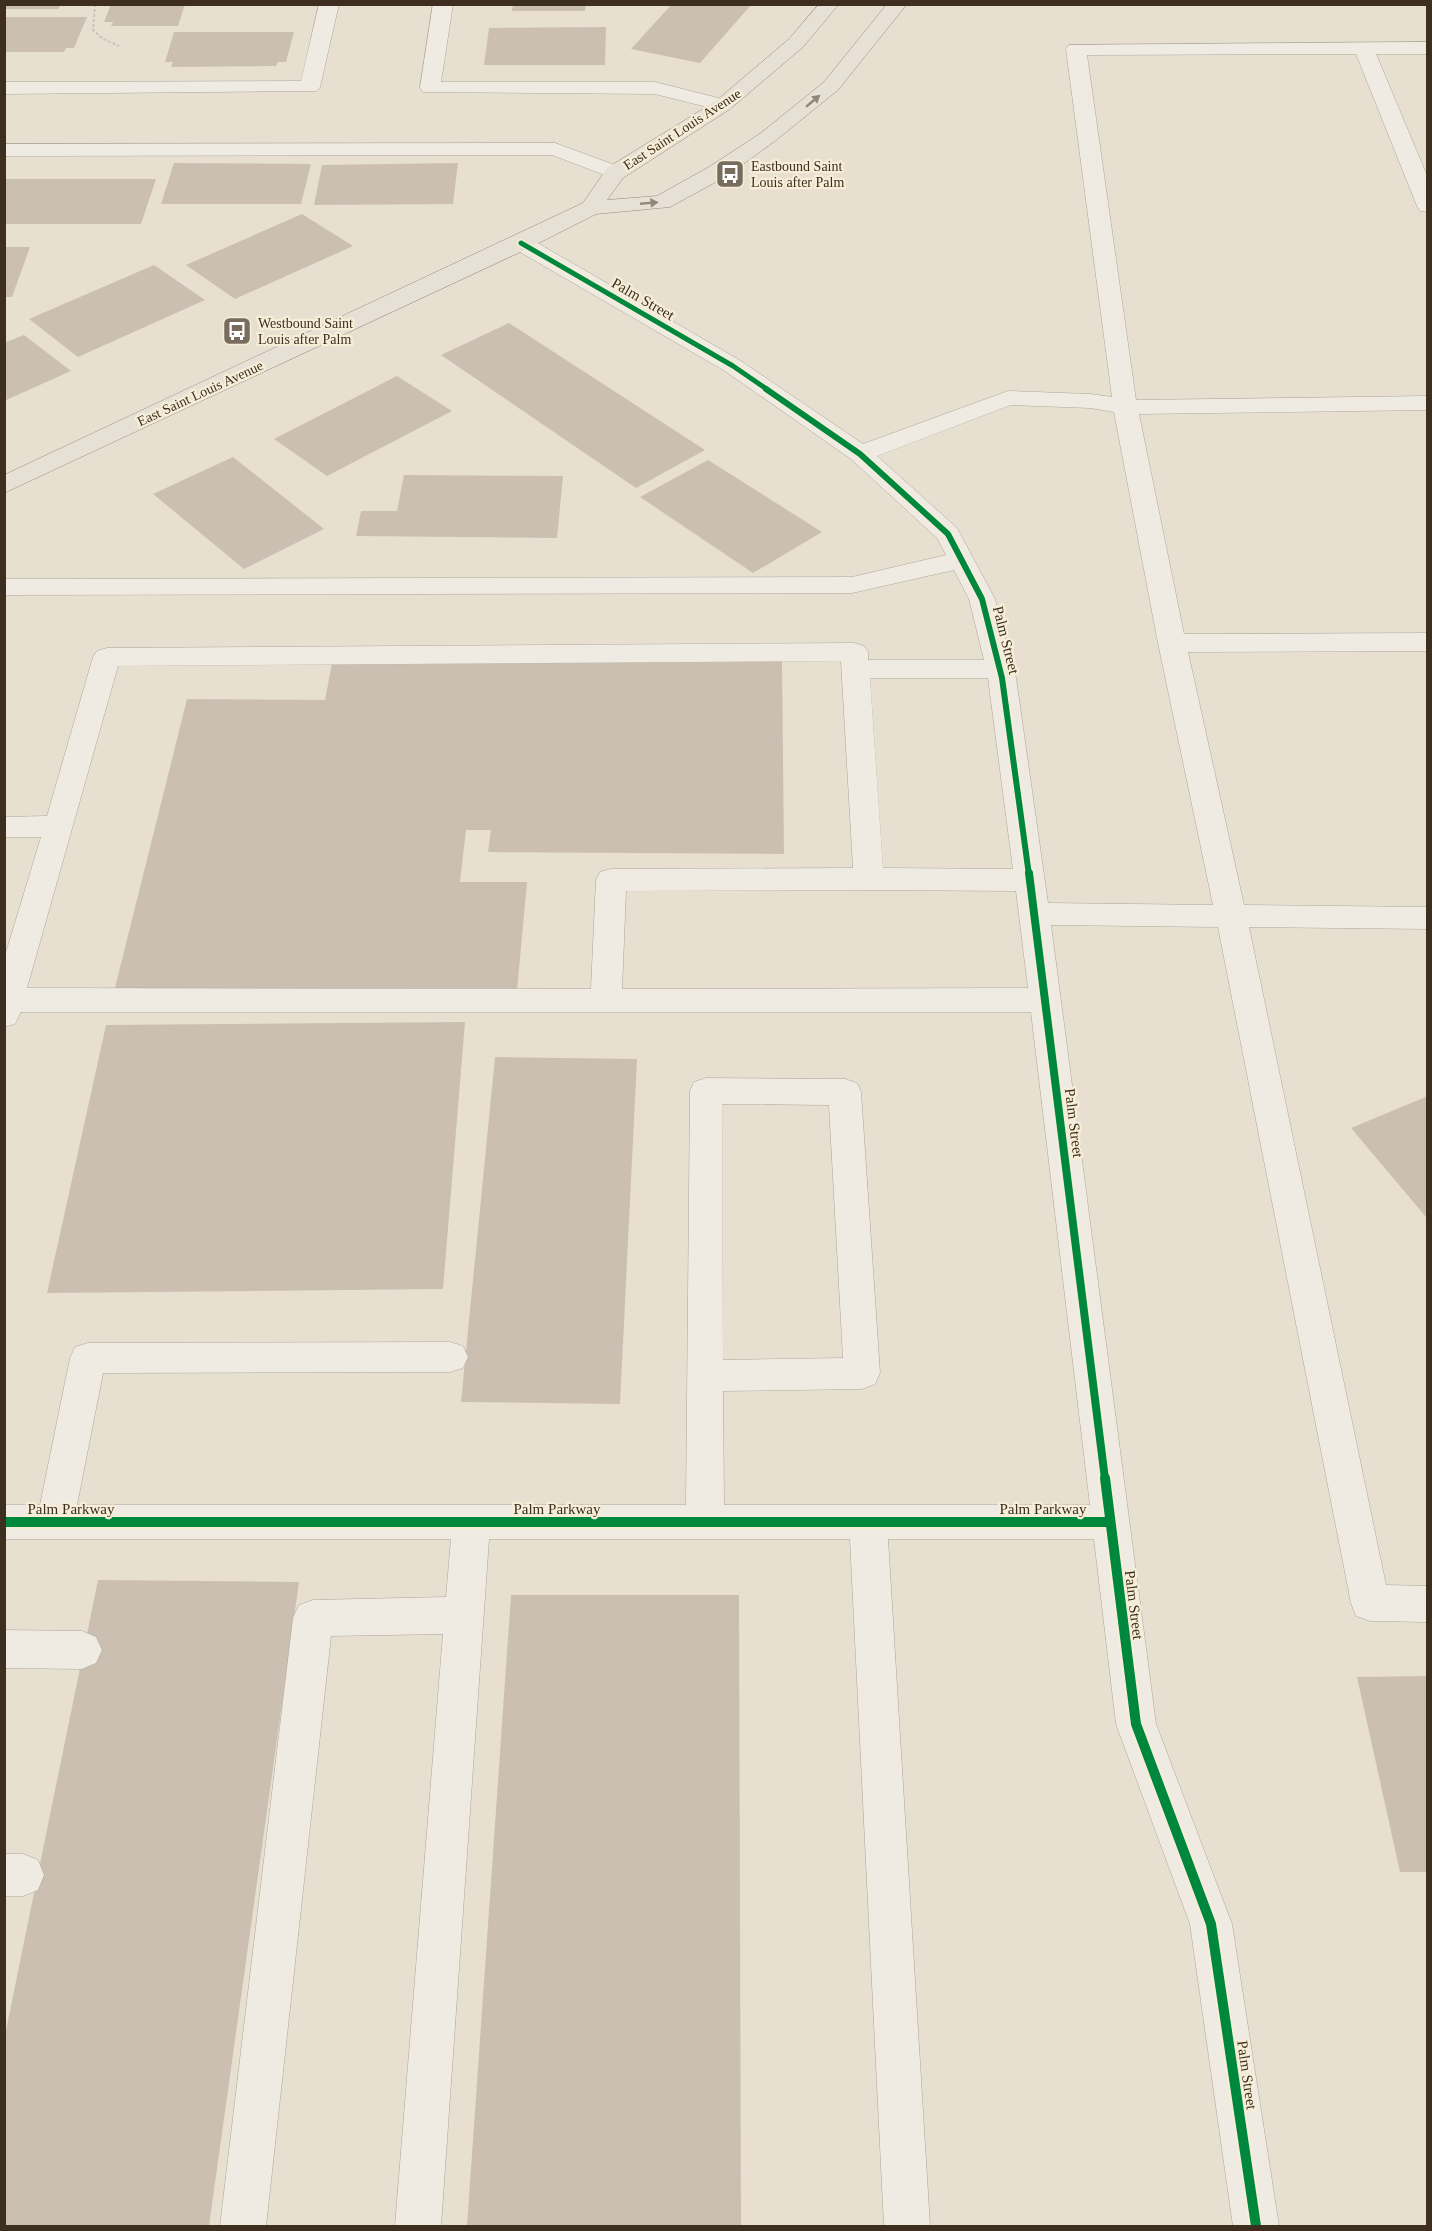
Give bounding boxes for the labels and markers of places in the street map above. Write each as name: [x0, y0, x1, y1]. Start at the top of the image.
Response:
bus stop icon: Eastbound Saint Louis after Palm: [714, 158, 746, 190]
place label: Eastbound Saint Louis after Palm: [751, 159, 844, 190]
bus stop icon: Westbound Saint Louis after Palm: [221, 315, 253, 347]
place label: Westbound Saint Louis after Palm: [258, 316, 353, 347]

